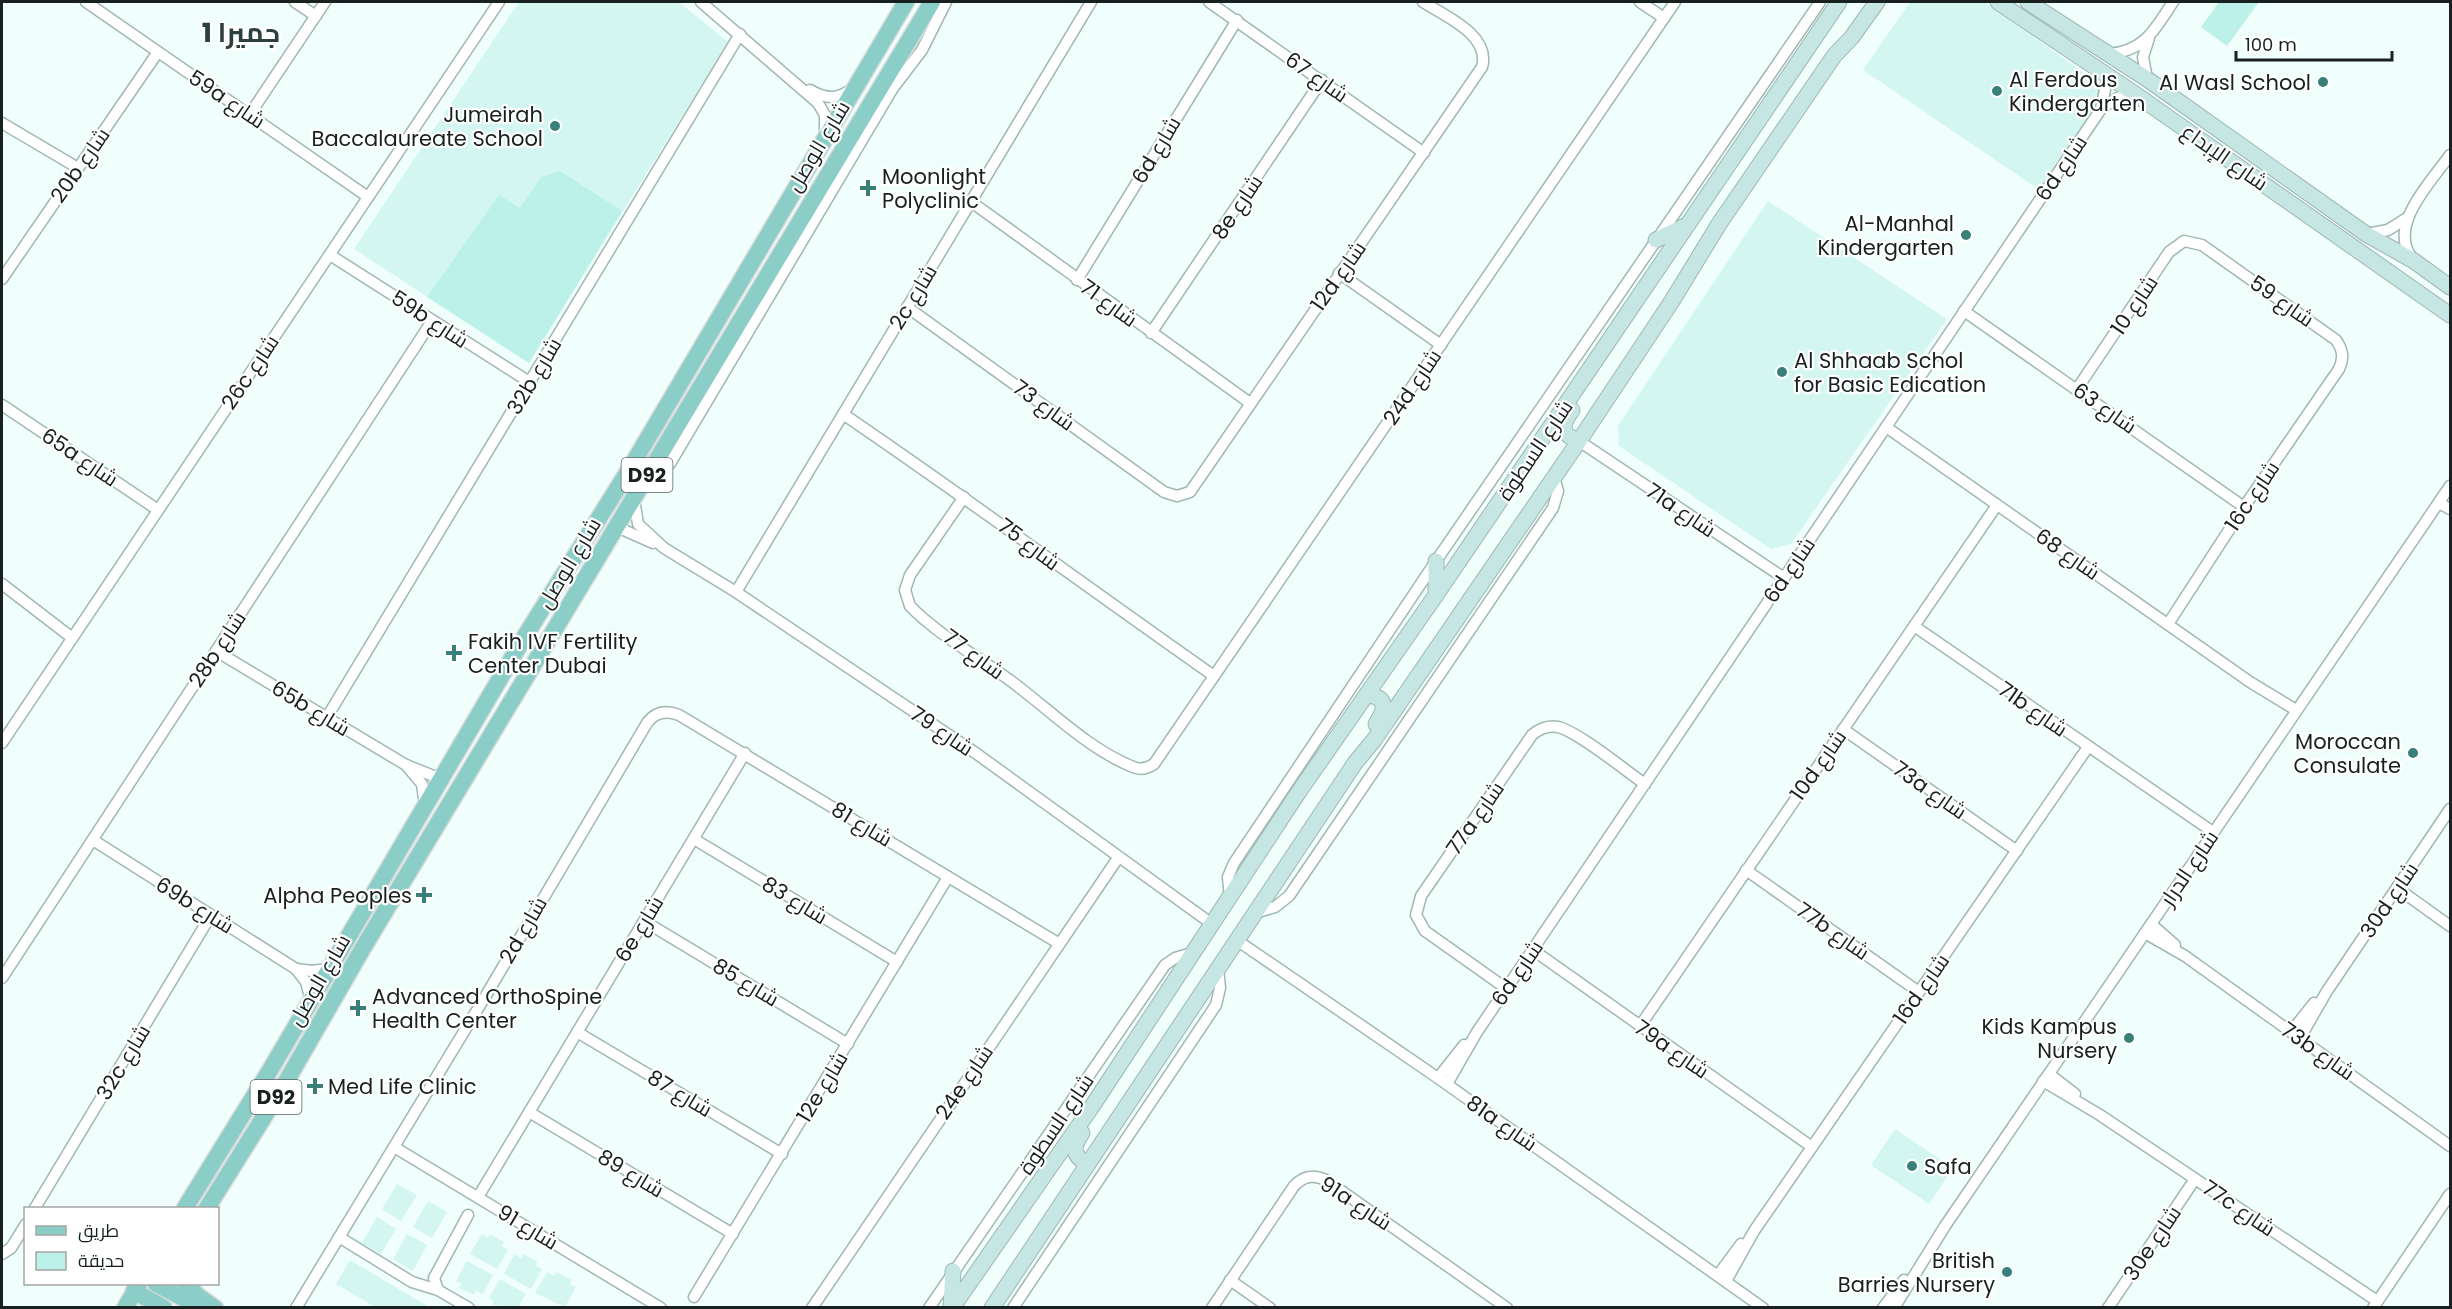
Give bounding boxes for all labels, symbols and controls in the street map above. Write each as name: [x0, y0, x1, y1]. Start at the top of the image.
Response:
district label: جميرا 1: [202, 14, 280, 51]
scale bar: [2236, 24, 2392, 62]
text: 100 m: [2245, 32, 2297, 57]
street label: شارع 67: [1280, 45, 1354, 109]
street label: 59a شارع: [183, 63, 271, 135]
place label: Al Ferdous Kindergarten: [2009, 65, 2146, 118]
place label: Al Wasl School: [2159, 68, 2311, 97]
marker: Al Wasl School: [2316, 75, 2330, 89]
marker: Al Ferdous Kindergarten: [1990, 84, 2004, 98]
street label: شارع الوصل: [779, 95, 857, 197]
place label: Jumeirah Baccalaureate School: [312, 100, 543, 153]
street label: 6d شارع: [1125, 111, 1187, 189]
street label: شارع الإبداع: [2176, 117, 2274, 197]
marker: Jumeirah Baccalaureate School: [548, 119, 562, 133]
street label: 20b شارع: [44, 122, 116, 208]
street label: 6d شارع: [2028, 129, 2094, 207]
place label: Moonlight Polyclinic: [882, 162, 986, 215]
street label: 8e شارع: [1205, 169, 1269, 245]
marker: Moonlight Polyclinic: [859, 179, 877, 197]
place label: Al-Manhal Kindergarten: [1817, 209, 1954, 262]
marker: Al-Manhal Kindergarten: [1959, 228, 1973, 242]
street label: 12d شارع: [1303, 235, 1373, 317]
street label: 2c شارع: [882, 259, 944, 335]
street label: شارع 59: [2244, 268, 2320, 334]
street label: شارع 10: [2103, 269, 2165, 341]
street label: شارع 71: [1074, 272, 1144, 334]
street label: 59b شارع: [386, 283, 474, 355]
street label: 26c شارع: [214, 329, 286, 415]
street label: 32b شارع: [500, 332, 568, 420]
street label: 24d شارع: [1376, 343, 1448, 431]
place label: Al Shhaab Schol for Basic Edication: [1794, 346, 1986, 399]
marker: Al Shhaab Schol for Basic Edication: [1775, 365, 1789, 379]
street label: شارع 73: [1007, 373, 1081, 437]
street label: شارع 63: [2067, 375, 2143, 441]
street label: شارع السطوة: [1491, 394, 1579, 506]
street label: 65a شارع: [36, 421, 124, 493]
street label: 16c شارع: [2218, 455, 2286, 537]
road number: D92: [622, 458, 672, 492]
street label: 71a شارع: [1640, 476, 1722, 544]
street label: شارع 75: [992, 511, 1066, 577]
street label: شارع الوصل: [530, 512, 608, 614]
street label: شارع 68: [2030, 521, 2106, 587]
street label: 6d شارع: [1756, 531, 1822, 609]
street label: 28b شارع: [181, 605, 253, 693]
street label: شارع 77: [937, 622, 1011, 686]
place label: Fakih IVF Fertility Center Dubai: [468, 627, 638, 680]
marker: Fakih IVF Fertility Center Dubai: [445, 644, 463, 662]
street label: 65b شارع: [266, 673, 356, 743]
street label: 71b شارع: [1992, 675, 2074, 743]
street label: شارع 79: [904, 699, 980, 763]
street label: 10d شارع: [1783, 724, 1853, 806]
place label: Moroccan Consulate: [2293, 727, 2401, 780]
marker: Moroccan Consulate: [2406, 746, 2420, 760]
street label: 73a شارع: [1887, 754, 1973, 826]
street label: 77a شارع: [1439, 776, 1511, 860]
street label: شارع 81: [826, 795, 898, 853]
street label: شارع الدرار: [2152, 824, 2225, 912]
street label: 30d شارع: [2353, 856, 2425, 944]
street label: شارع 83: [757, 869, 833, 931]
street label: 69b شارع: [150, 870, 240, 940]
place label: Alpha Peoples: [263, 881, 412, 910]
marker: Alpha Peoples: [417, 888, 431, 902]
street label: 6e شارع: [608, 890, 670, 968]
street label: 2d شارع: [492, 891, 554, 969]
street label: 77b شارع: [1791, 895, 1875, 967]
street label: شارع الوصل: [281, 929, 357, 1031]
street label: 6d شارع: [1484, 934, 1550, 1012]
street label: 16d شارع: [1886, 948, 1956, 1030]
street label: شارع 85: [707, 951, 785, 1013]
place label: Advanced OrthoSpine Health Center: [372, 982, 602, 1035]
marker: Advanced OrthoSpine Health Center: [349, 999, 367, 1017]
place label: Kids Kampus Nursery: [1981, 1012, 2117, 1065]
street label: 79a شارع: [1629, 1013, 1715, 1085]
street label: 73b شارع: [2275, 1015, 2361, 1087]
street label: 32c شارع: [89, 1019, 157, 1105]
marker: Kids Kampus Nursery: [2122, 1031, 2136, 1045]
street label: 24e شارع: [928, 1039, 1000, 1125]
street label: 12e شارع: [789, 1046, 855, 1128]
street label: شارع 87: [642, 1062, 718, 1124]
street label: شارع السطوة: [1012, 1068, 1100, 1180]
place label: Med Life Clinic: [328, 1072, 477, 1101]
marker: Med Life Clinic: [306, 1077, 324, 1095]
road number: D92: [250, 1080, 302, 1114]
street label: 81a شارع: [1461, 1088, 1543, 1158]
street label: شارع 89: [592, 1142, 670, 1204]
place label: Safa: [1924, 1152, 1972, 1181]
marker: Safa: [1905, 1159, 1919, 1173]
street label: 91a شارع: [1314, 1169, 1398, 1237]
street label: 77c شارع: [2197, 1173, 2281, 1243]
street label: شارع 91: [492, 1198, 564, 1256]
street label: 30e شارع: [2116, 1200, 2188, 1286]
legend: [24, 1207, 219, 1285]
text: طريق: [78, 1218, 119, 1243]
place label: British Barries Nursery: [1838, 1246, 1995, 1299]
text: حديقة: [78, 1248, 124, 1273]
marker: British Barries Nursery: [2000, 1265, 2014, 1279]

